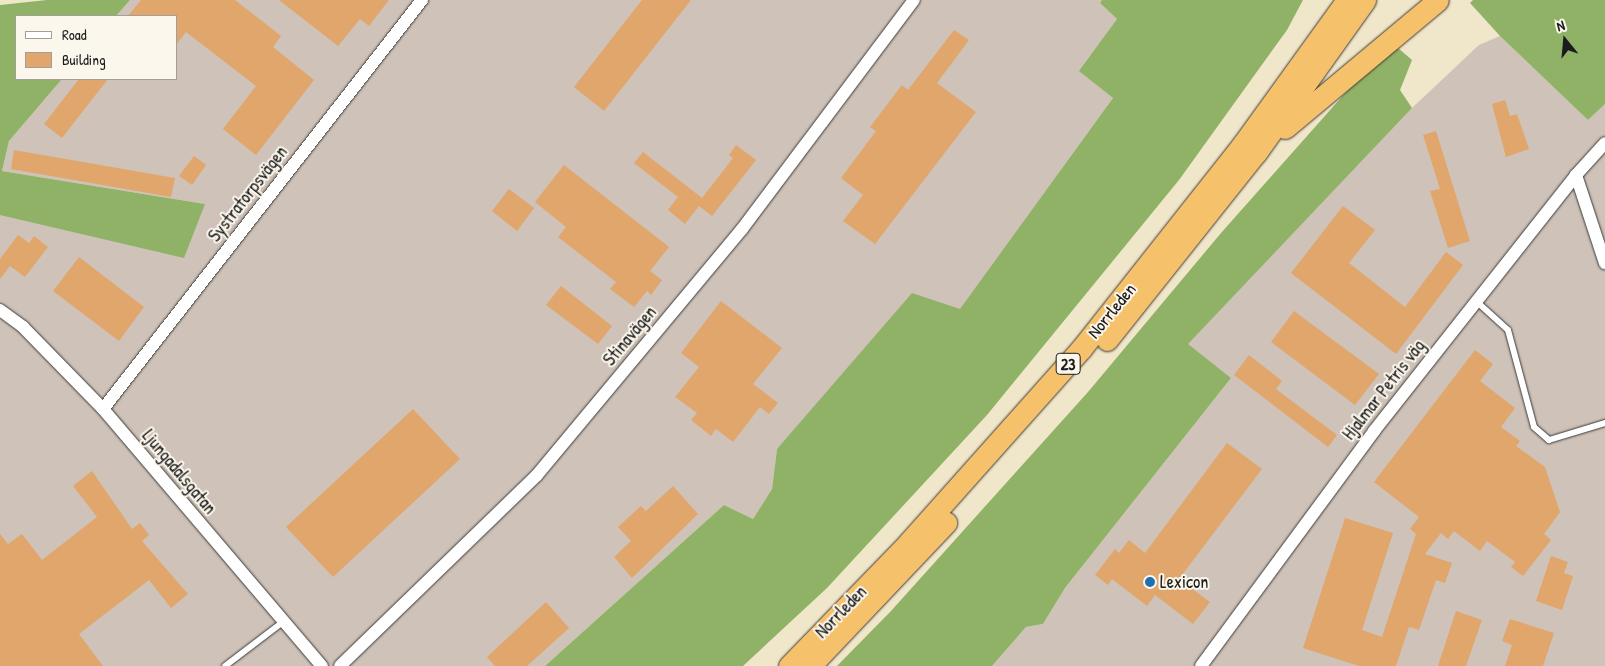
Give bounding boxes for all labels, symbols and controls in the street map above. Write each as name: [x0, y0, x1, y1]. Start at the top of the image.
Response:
legend: [15, 15, 178, 80]
north arrow: [1540, 15, 1590, 65]
text: N: [1554, 15, 1567, 35]
text: Road: [62, 24, 87, 45]
text: Building: [62, 49, 106, 70]
street label: Systratorpsvägen: [204, 142, 292, 246]
street label: Norrleden: [1083, 279, 1141, 343]
street label: Stinavägen: [599, 302, 661, 370]
street label: Hjalmar Petris väg: [1338, 336, 1430, 444]
road number: 23: [1056, 350, 1080, 378]
street label: Ljungadalsgatan: [137, 425, 221, 519]
place label: Lexicon: [1160, 571, 1208, 593]
marker: Lexicon: [1144, 576, 1156, 588]
street label: Norrleden: [811, 581, 871, 643]

